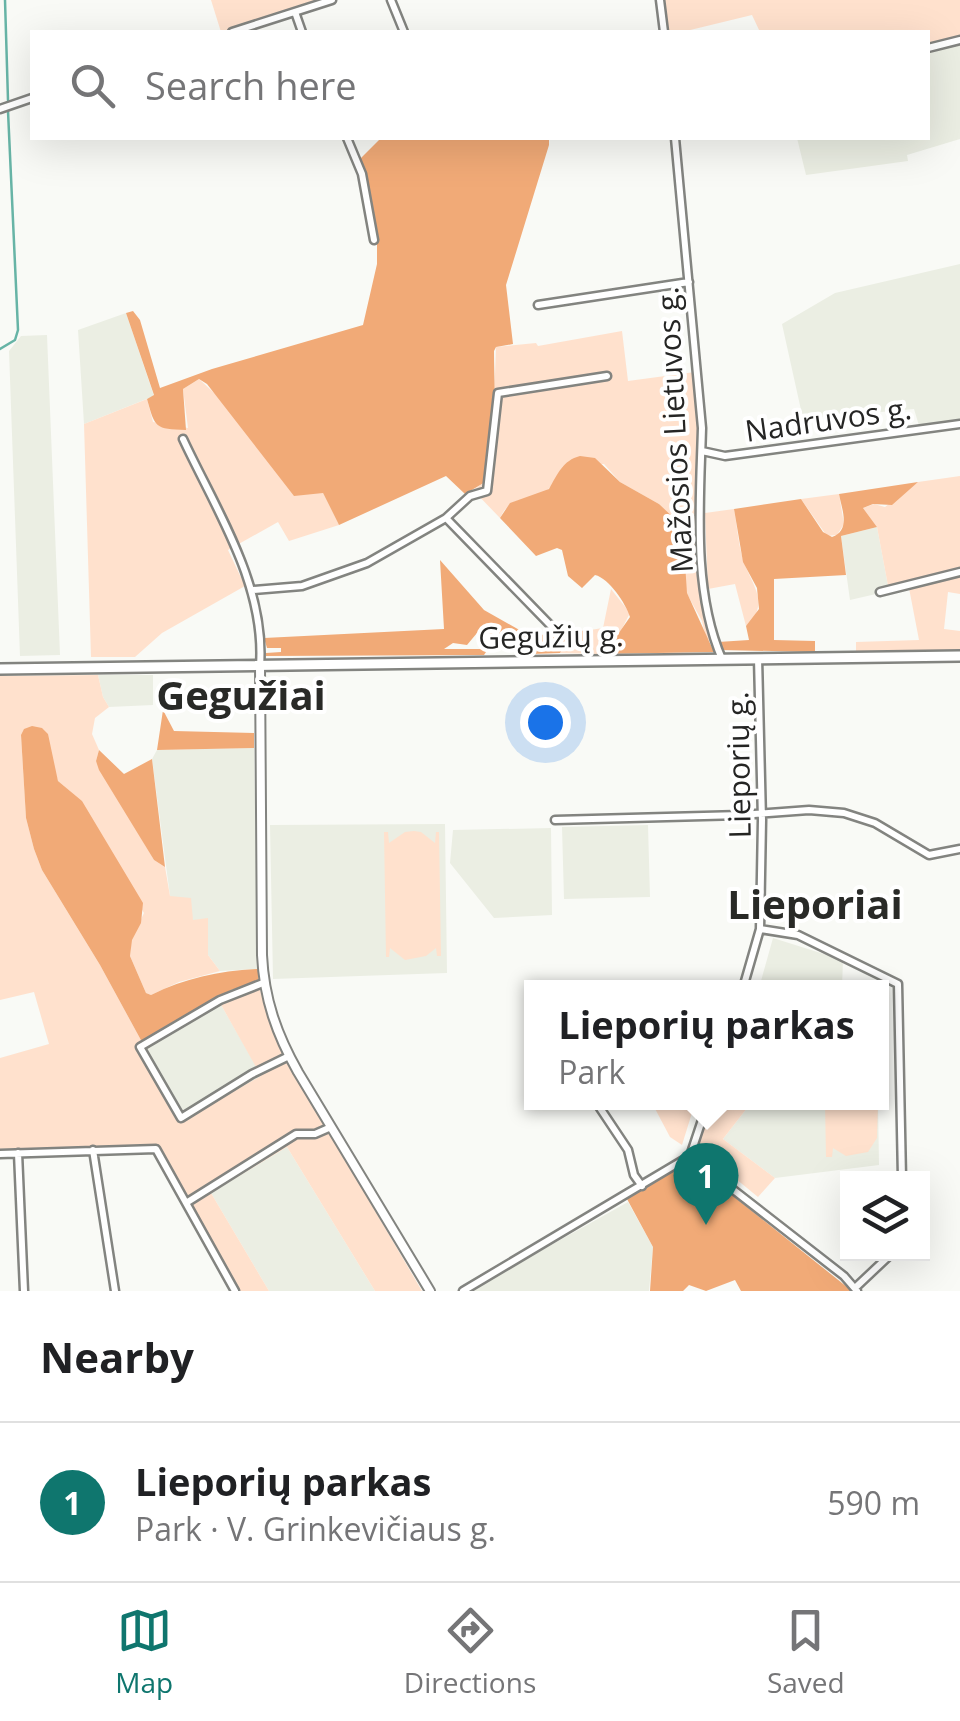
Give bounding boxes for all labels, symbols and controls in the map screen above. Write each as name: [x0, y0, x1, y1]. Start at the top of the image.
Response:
search box: [30, 30, 930, 140]
icon: search: [65, 58, 120, 113]
text: Search here: [145, 59, 357, 111]
street label: Mažosios Lietuvos g.: [646, 286, 702, 574]
street label: Nadruvos g.: [742, 387, 914, 451]
street label: Gegužių g.: [478, 614, 624, 658]
district label: Gegužiai: [156, 667, 326, 722]
street label: Lieporių g.: [716, 691, 760, 839]
your location: [520, 697, 571, 748]
district label: Lieporiai: [727, 876, 903, 931]
popup: [524, 980, 889, 1110]
text: Lieporių parkas: [558, 998, 855, 1050]
text: Park: [558, 1050, 625, 1093]
pin: 1: [674, 1142, 738, 1225]
map controls: [840, 1171, 930, 1261]
button: layers: [840, 1171, 930, 1261]
text: Nearby: [40, 1328, 194, 1385]
text: Lieporių parkas: [135, 1455, 431, 1507]
text: 1: [63, 1481, 82, 1524]
text: 590 m: [827, 1481, 920, 1524]
text: Park · V. Grinkevičiaus g.: [135, 1507, 496, 1550]
tab: Map: [115, 1603, 173, 1701]
tab: Directions: [404, 1603, 536, 1701]
tab: Saved: [767, 1603, 845, 1701]

